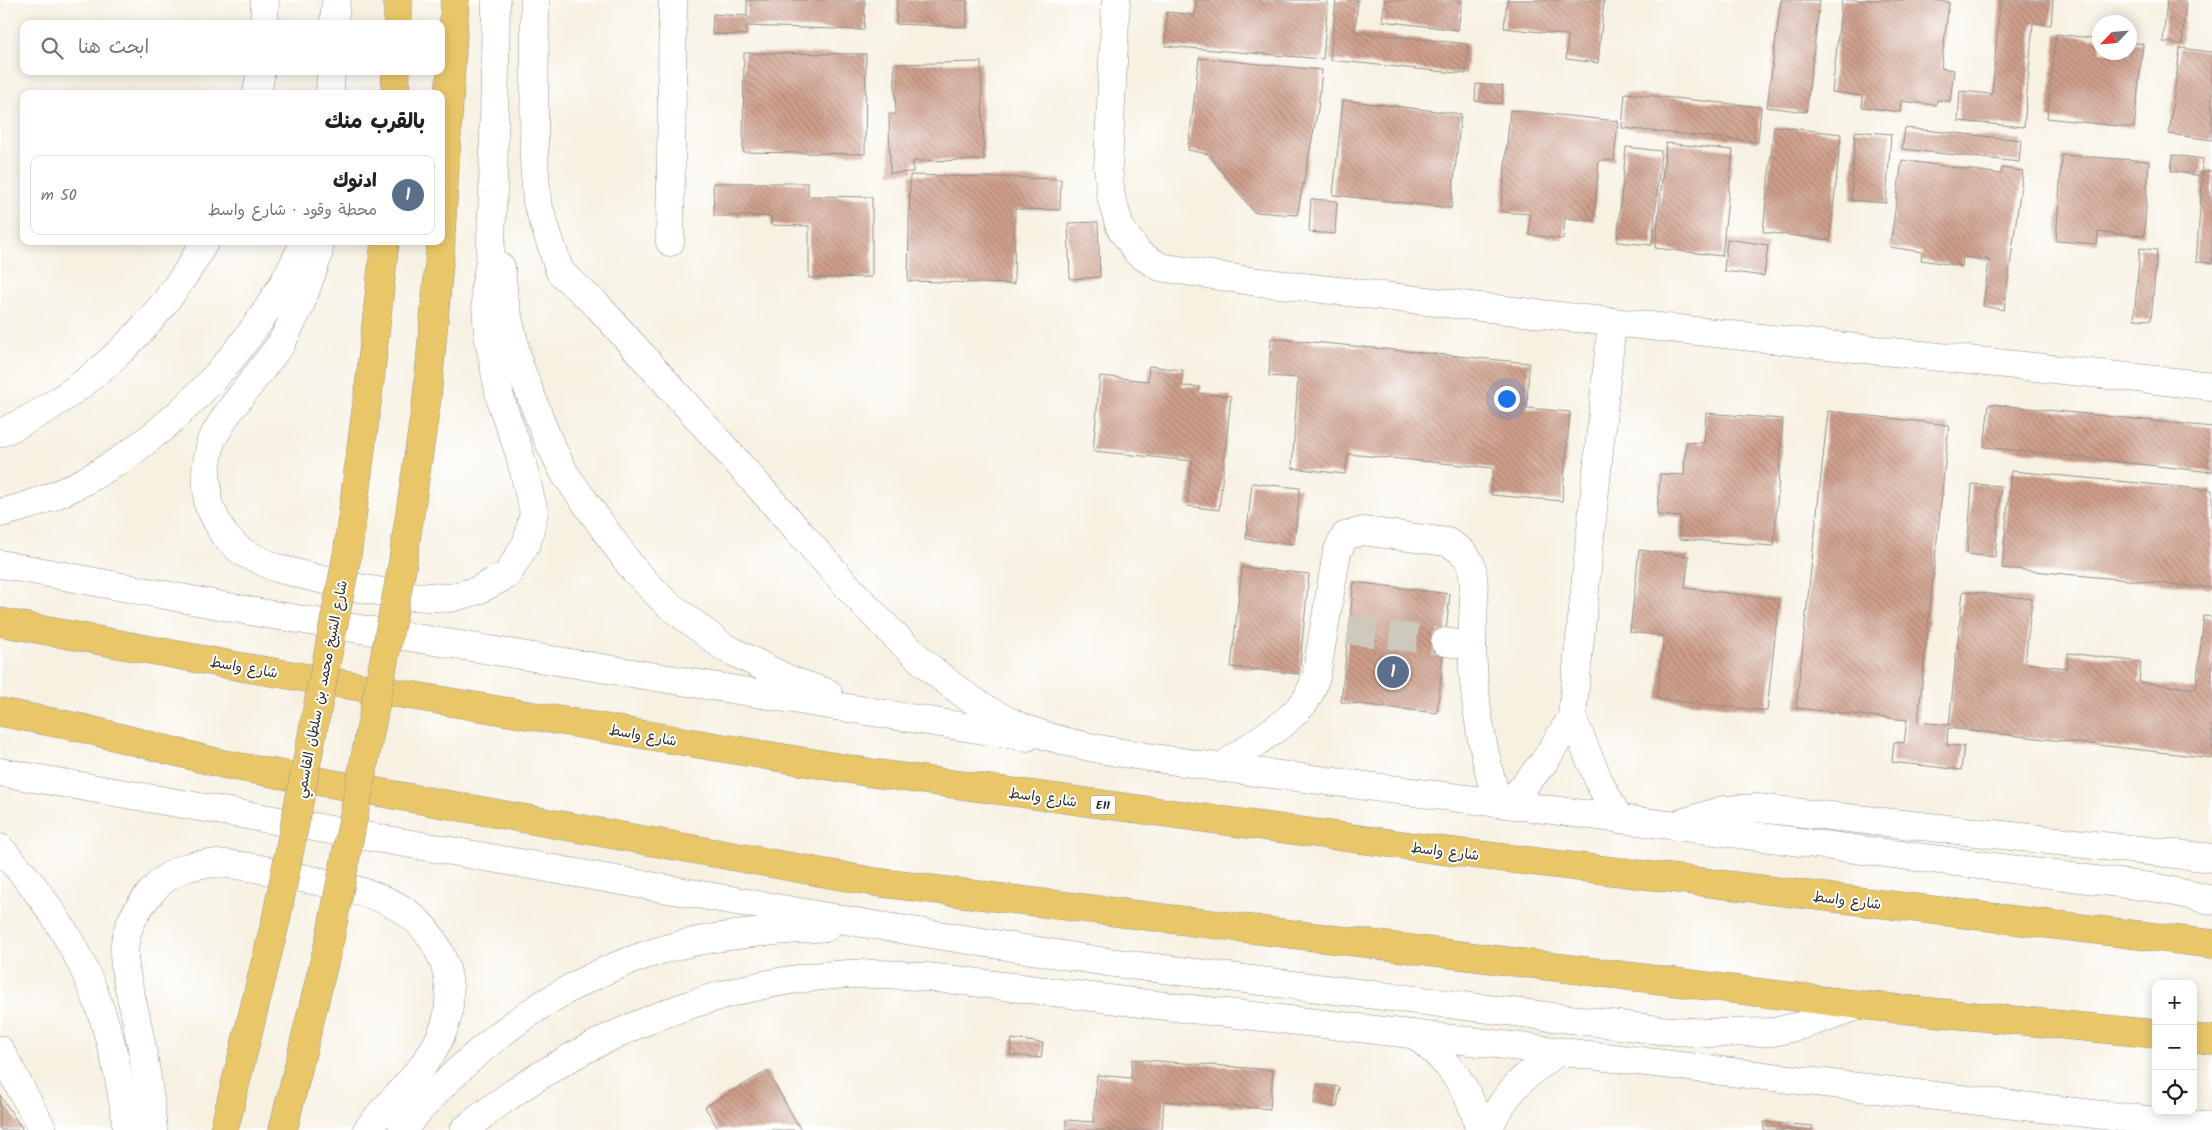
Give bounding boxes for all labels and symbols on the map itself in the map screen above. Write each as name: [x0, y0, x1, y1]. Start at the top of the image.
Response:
north arrow: [2092, 15, 2137, 60]
your location: [1494, 386, 1520, 412]
street label: شارع الشيخ محمد بن سلطان القاسمي: [290, 578, 355, 800]
street label: شارع واسط: [208, 651, 279, 685]
pin: 1: [1377, 653, 1409, 691]
street label: شارع واسط: [607, 719, 678, 753]
street label: شارع واسط: [1007, 782, 1078, 814]
road number: E11: [1090, 796, 1116, 814]
street label: شارع واسط: [1410, 837, 1480, 867]
street label: شارع واسط: [1812, 886, 1882, 916]

